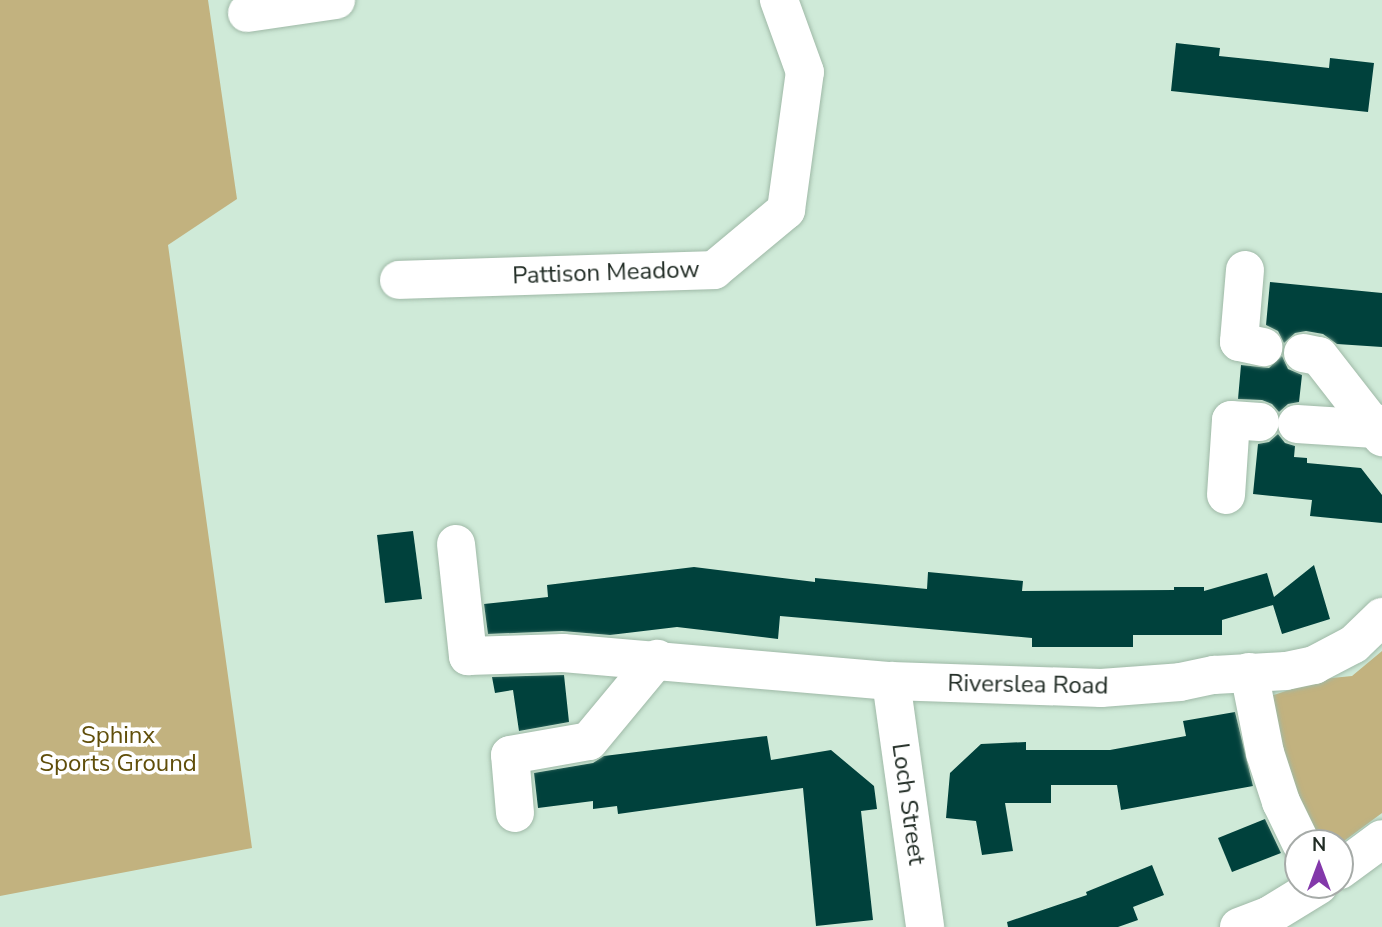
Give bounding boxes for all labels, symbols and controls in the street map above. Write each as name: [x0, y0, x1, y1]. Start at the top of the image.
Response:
street label: Pattison Meadow: [512, 255, 700, 291]
street label: Riverslea Road: [947, 669, 1109, 701]
park label: Sphinx Sports Ground: [39, 722, 197, 778]
street label: Loch Street: [885, 741, 931, 867]
north arrow: [1284, 829, 1354, 899]
text: N: [1312, 832, 1326, 858]

